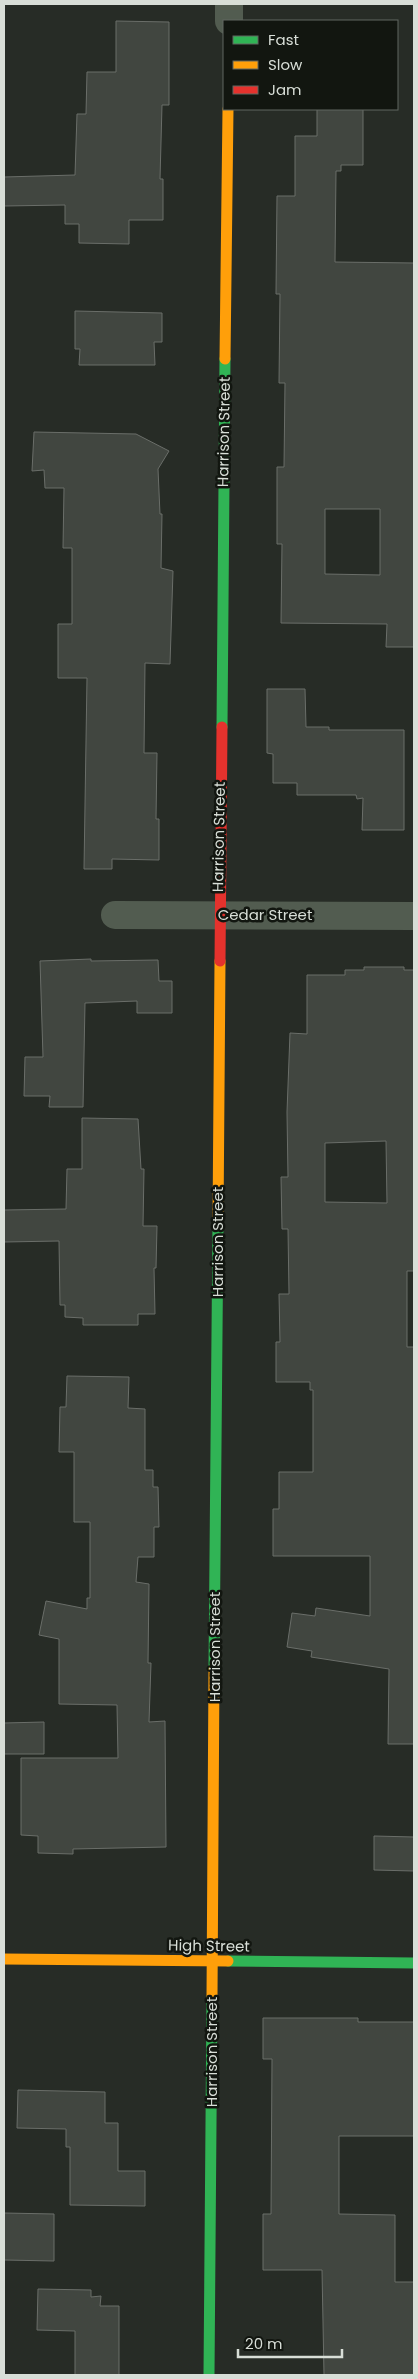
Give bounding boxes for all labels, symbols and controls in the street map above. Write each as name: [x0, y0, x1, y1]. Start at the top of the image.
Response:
legend: [223, 20, 398, 110]
text: Fast: [268, 29, 299, 50]
text: Slow: [268, 54, 303, 75]
text: Jam: [268, 79, 302, 100]
street label: Harrison Street: [212, 377, 235, 487]
street label: Harrison Street: [207, 782, 230, 892]
street label: Cedar Street: [218, 904, 312, 925]
street label: Harrison Street: [207, 1187, 228, 1297]
street label: Harrison Street: [204, 1592, 225, 1702]
street label: High Street: [168, 1934, 250, 1957]
street label: Harrison Street: [201, 1997, 222, 2107]
scale bar: [238, 2326, 342, 2358]
text: 20 m: [245, 2333, 283, 2354]

